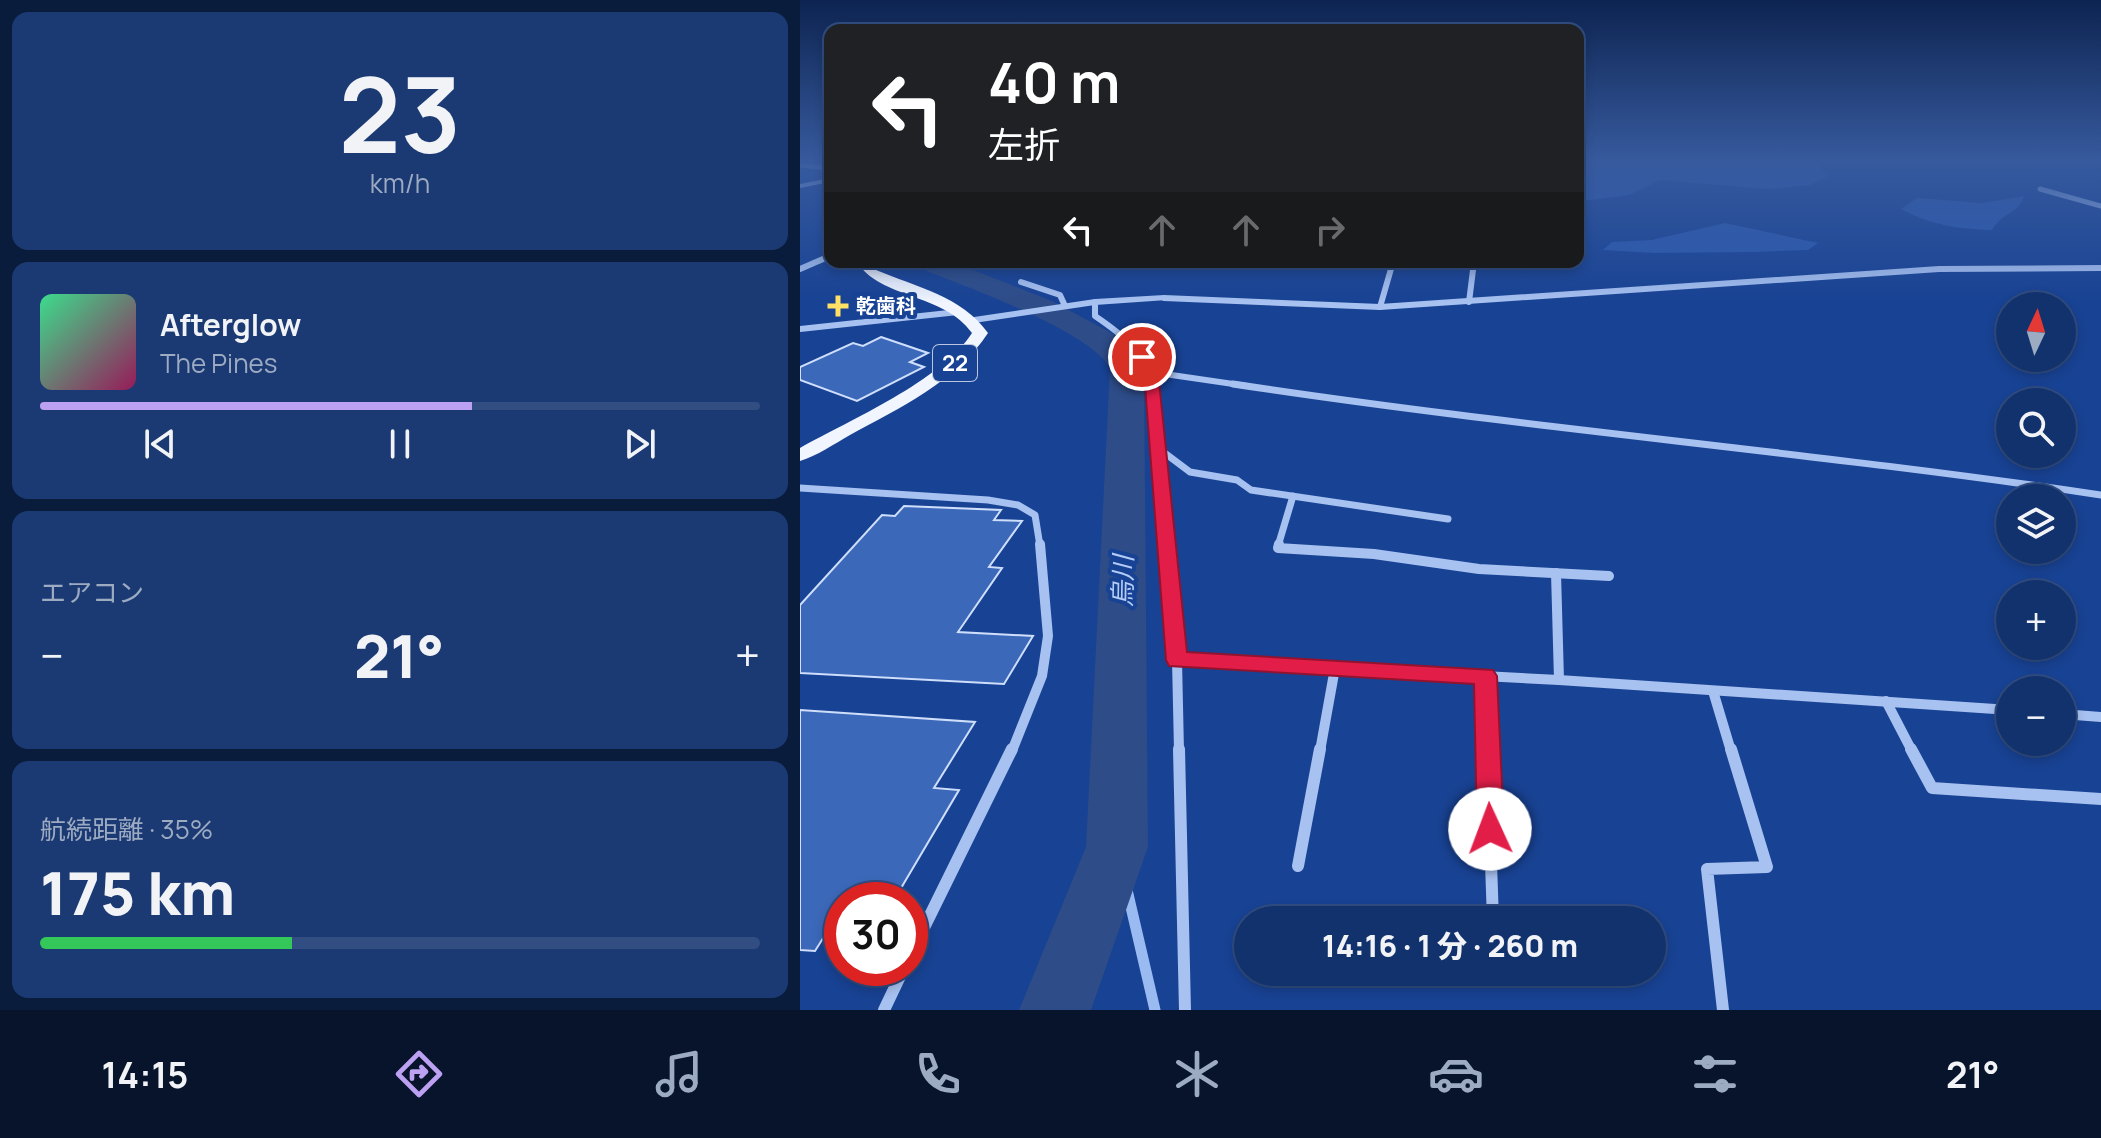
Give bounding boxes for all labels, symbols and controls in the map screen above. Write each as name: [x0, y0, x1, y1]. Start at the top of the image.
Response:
text: 23: [339, 42, 461, 184]
text: 40 m: [988, 43, 1120, 120]
icon: left: [856, 56, 960, 160]
text: 左折: [988, 120, 1060, 169]
text: km/h: [370, 165, 430, 201]
icon: left: [1056, 208, 1100, 252]
icon: ahead: [1140, 208, 1184, 252]
icon: ahead: [1224, 208, 1268, 252]
icon: right: [1308, 208, 1352, 252]
place label: 乾歯科: [856, 292, 916, 319]
north arrow: [1996, 292, 2076, 372]
map controls: [1996, 292, 2076, 756]
marker: 乾歯科: [827, 295, 849, 317]
text: Afterglow: [160, 304, 301, 345]
pin: [1108, 323, 1176, 391]
icon: arrive: [1120, 335, 1164, 379]
text: The Pines: [160, 345, 277, 381]
road number: 22: [933, 345, 977, 381]
button: search: [1996, 388, 2076, 468]
icon: previous: [138, 422, 182, 466]
icon: pause: [378, 422, 422, 466]
icon: next: [618, 422, 662, 466]
button: layers: [1996, 484, 2076, 564]
water label: 烏川: [1104, 552, 1141, 607]
text: エアコン: [40, 574, 144, 610]
button: +: [1996, 580, 2076, 660]
text: 21°: [354, 614, 444, 696]
text: −: [40, 625, 64, 685]
text: +: [735, 625, 760, 685]
button: −: [1996, 676, 2076, 756]
position arrow: [1448, 787, 1532, 871]
text: 航続距離 · 35%: [40, 811, 213, 847]
text: 175 km: [40, 851, 235, 933]
speed limit sign: 30: [824, 882, 928, 986]
text: 14:16 · 1 分 · 260 m: [1322, 925, 1578, 966]
icon: directions: [391, 1046, 447, 1102]
icon: music: [651, 1046, 707, 1102]
icon: phone: [910, 1046, 966, 1102]
icon: climate: [1169, 1046, 1225, 1102]
icon: car: [1428, 1046, 1484, 1102]
icon: filters: [1687, 1046, 1743, 1102]
text: 14:15: [102, 1050, 188, 1099]
text: 21°: [1946, 1050, 1999, 1099]

